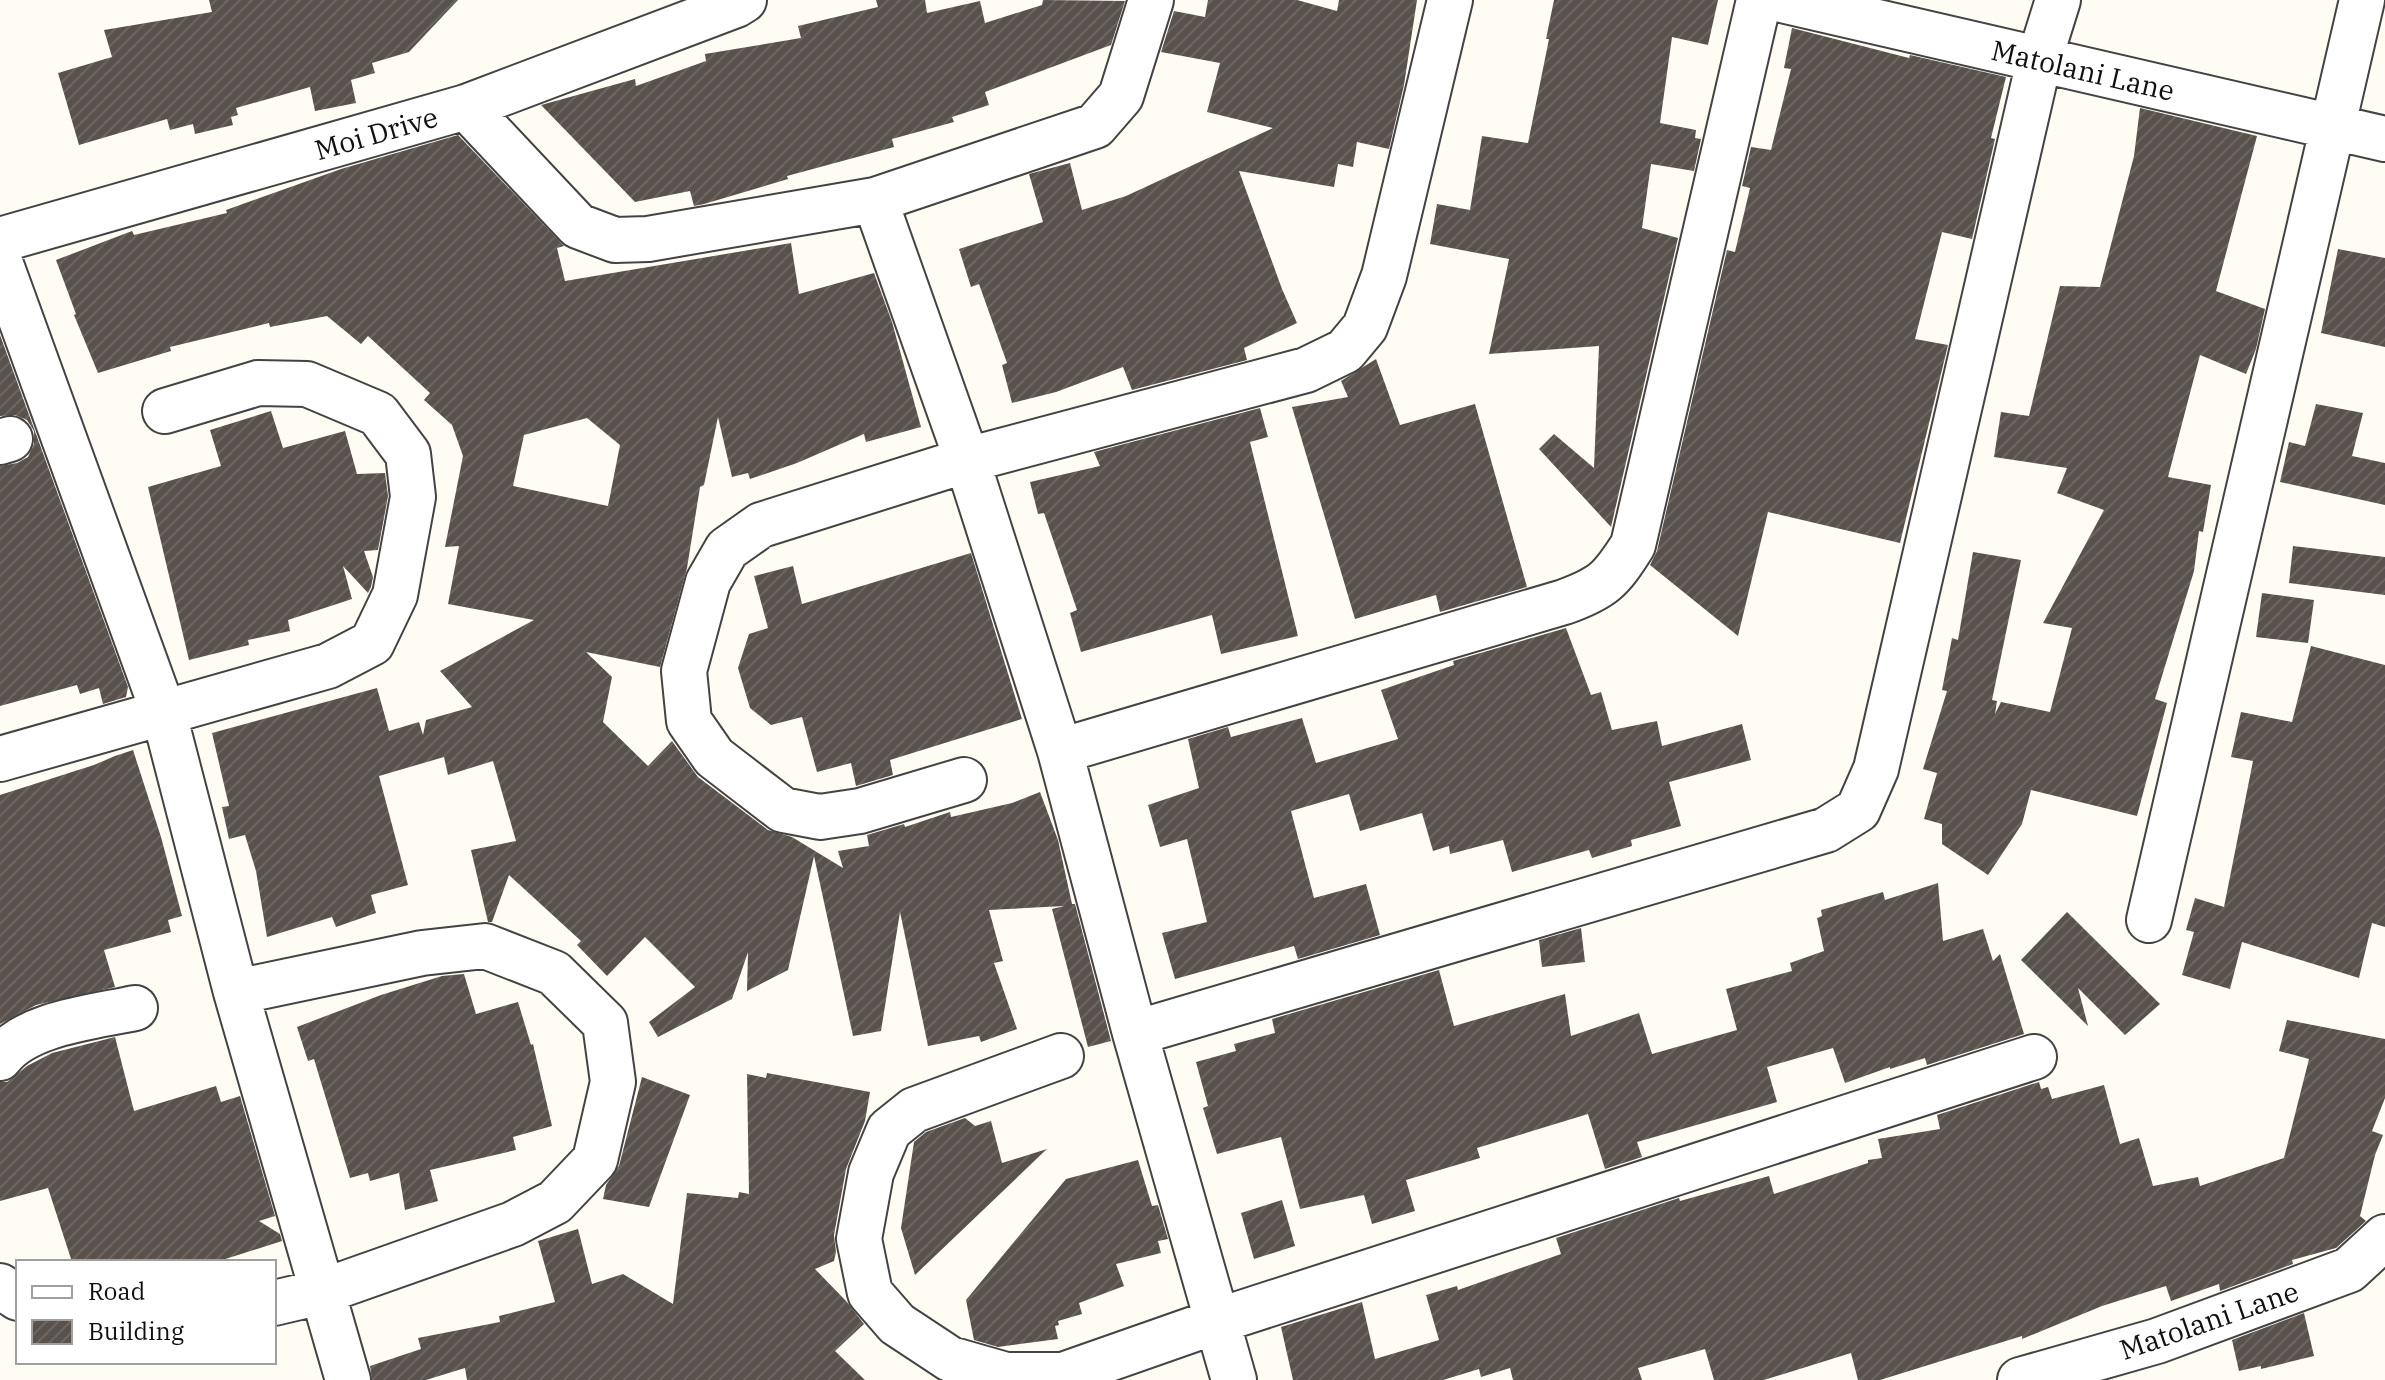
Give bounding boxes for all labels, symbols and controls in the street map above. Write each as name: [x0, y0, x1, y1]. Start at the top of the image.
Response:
street label: Matolani Lane: [1988, 31, 2178, 109]
street label: Moi Drive: [310, 98, 442, 168]
legend: [16, 1260, 276, 1364]
street label: Matolani Lane: [2115, 1272, 2303, 1368]
text: Road: [88, 1275, 145, 1307]
text: Building: [88, 1315, 184, 1347]

